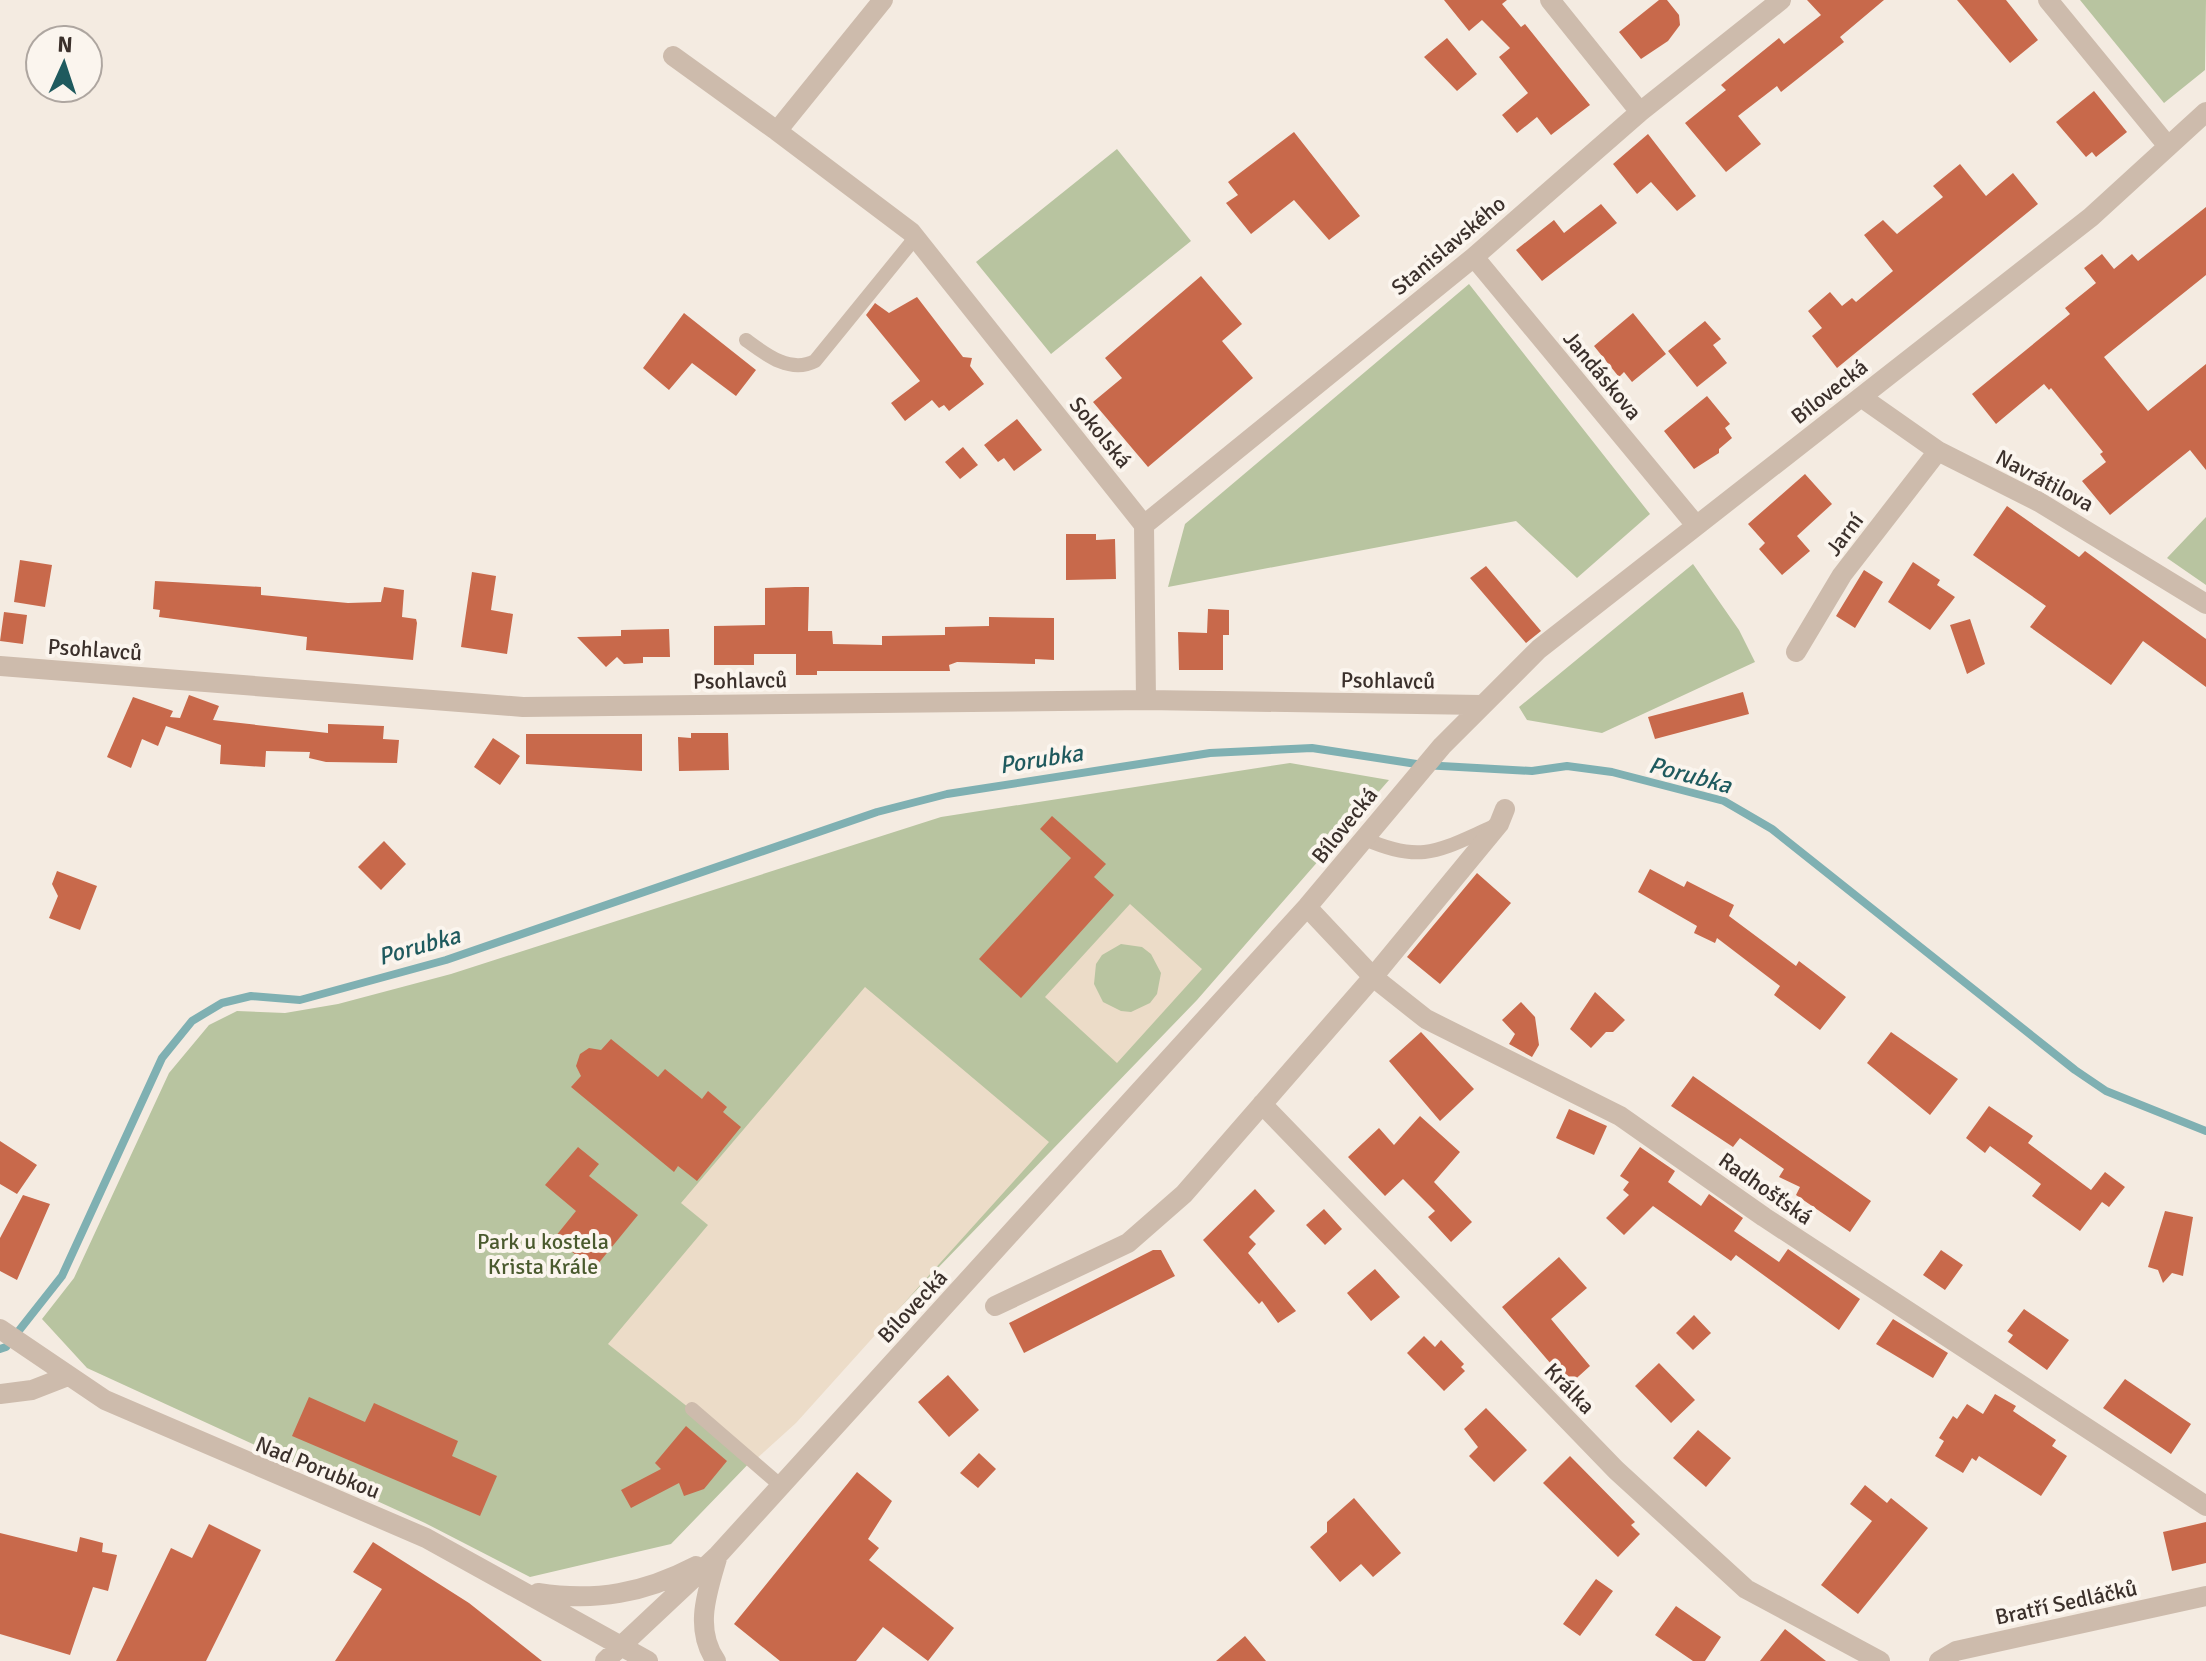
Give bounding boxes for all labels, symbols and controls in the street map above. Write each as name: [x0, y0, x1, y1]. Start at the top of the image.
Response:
north arrow: [24, 24, 104, 104]
text: N: [57, 31, 73, 58]
street label: Stanislavského: [1386, 190, 1511, 301]
street label: Jandáskova: [1558, 325, 1648, 425]
street label: Bílovecká: [1786, 353, 1873, 430]
street label: Sokolská: [1064, 391, 1138, 473]
street label: Navrátilova: [1991, 443, 2098, 517]
street label: Jarní: [1820, 508, 1869, 561]
street label: Psohlavců: [47, 633, 143, 666]
street label: Psohlavců: [693, 666, 788, 695]
street label: Psohlavců: [1340, 666, 1435, 695]
water label: Porubka: [997, 737, 1086, 780]
water label: Porubka: [1645, 750, 1735, 801]
street label: Bílovecká: [1306, 782, 1383, 869]
water label: Porubka: [374, 920, 464, 972]
street label: Radhošťská: [1713, 1146, 1818, 1231]
park label: Park u kostela Krista Krále: [477, 1228, 609, 1280]
street label: Bílovecká: [872, 1264, 953, 1348]
street label: Králka: [1539, 1357, 1600, 1420]
street label: Nad Porubkou: [252, 1430, 384, 1505]
street label: Bratří Sedláčků: [1993, 1574, 2140, 1631]

